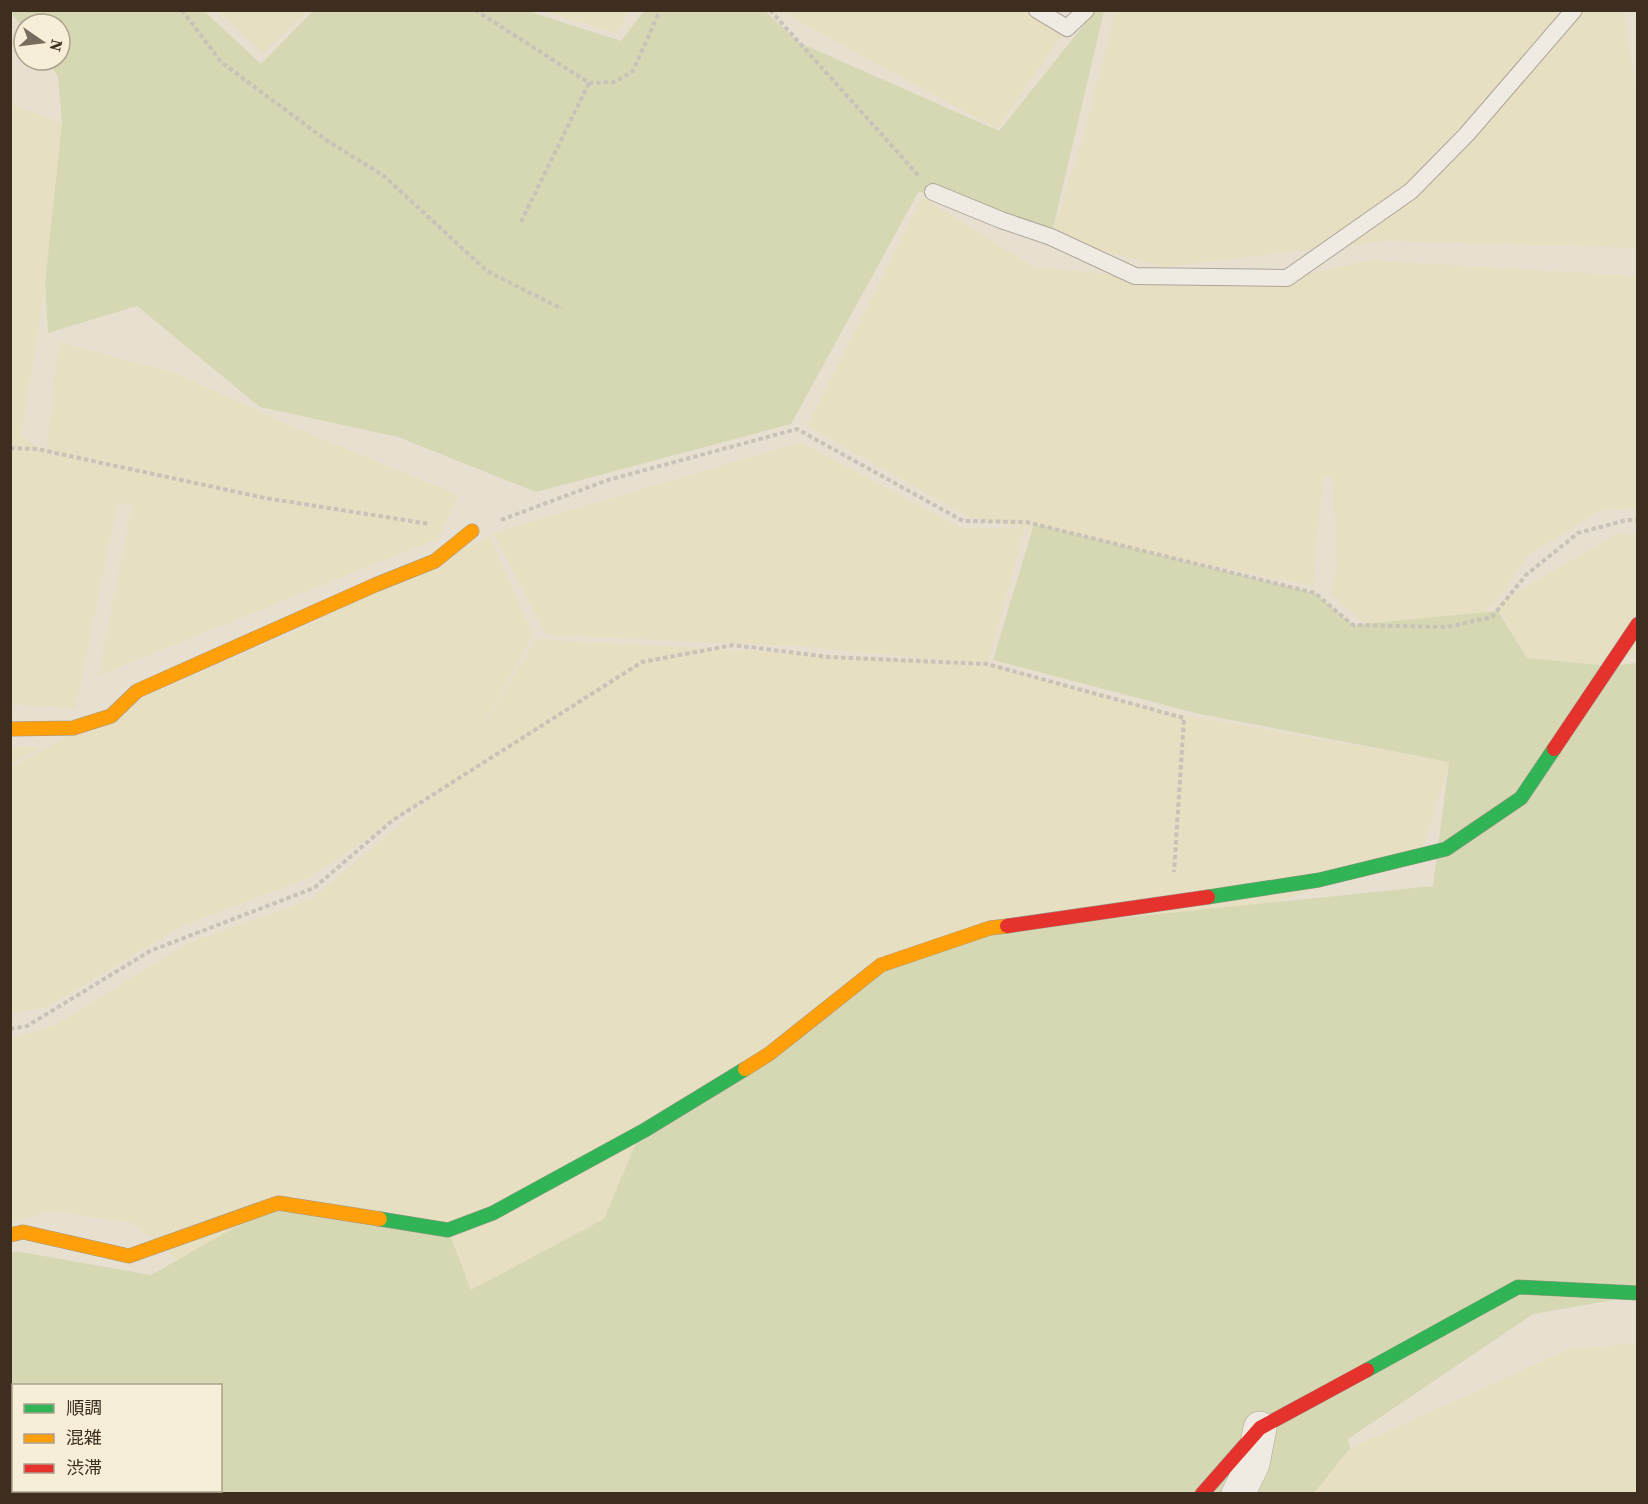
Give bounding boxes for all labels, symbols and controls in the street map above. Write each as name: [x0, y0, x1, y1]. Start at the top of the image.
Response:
north arrow: [12, 12, 72, 72]
text: N: [44, 37, 69, 54]
legend: [12, 1384, 222, 1492]
text: 順調: [66, 1395, 102, 1420]
text: 混雑: [66, 1425, 102, 1450]
text: 渋滞: [66, 1455, 102, 1480]

